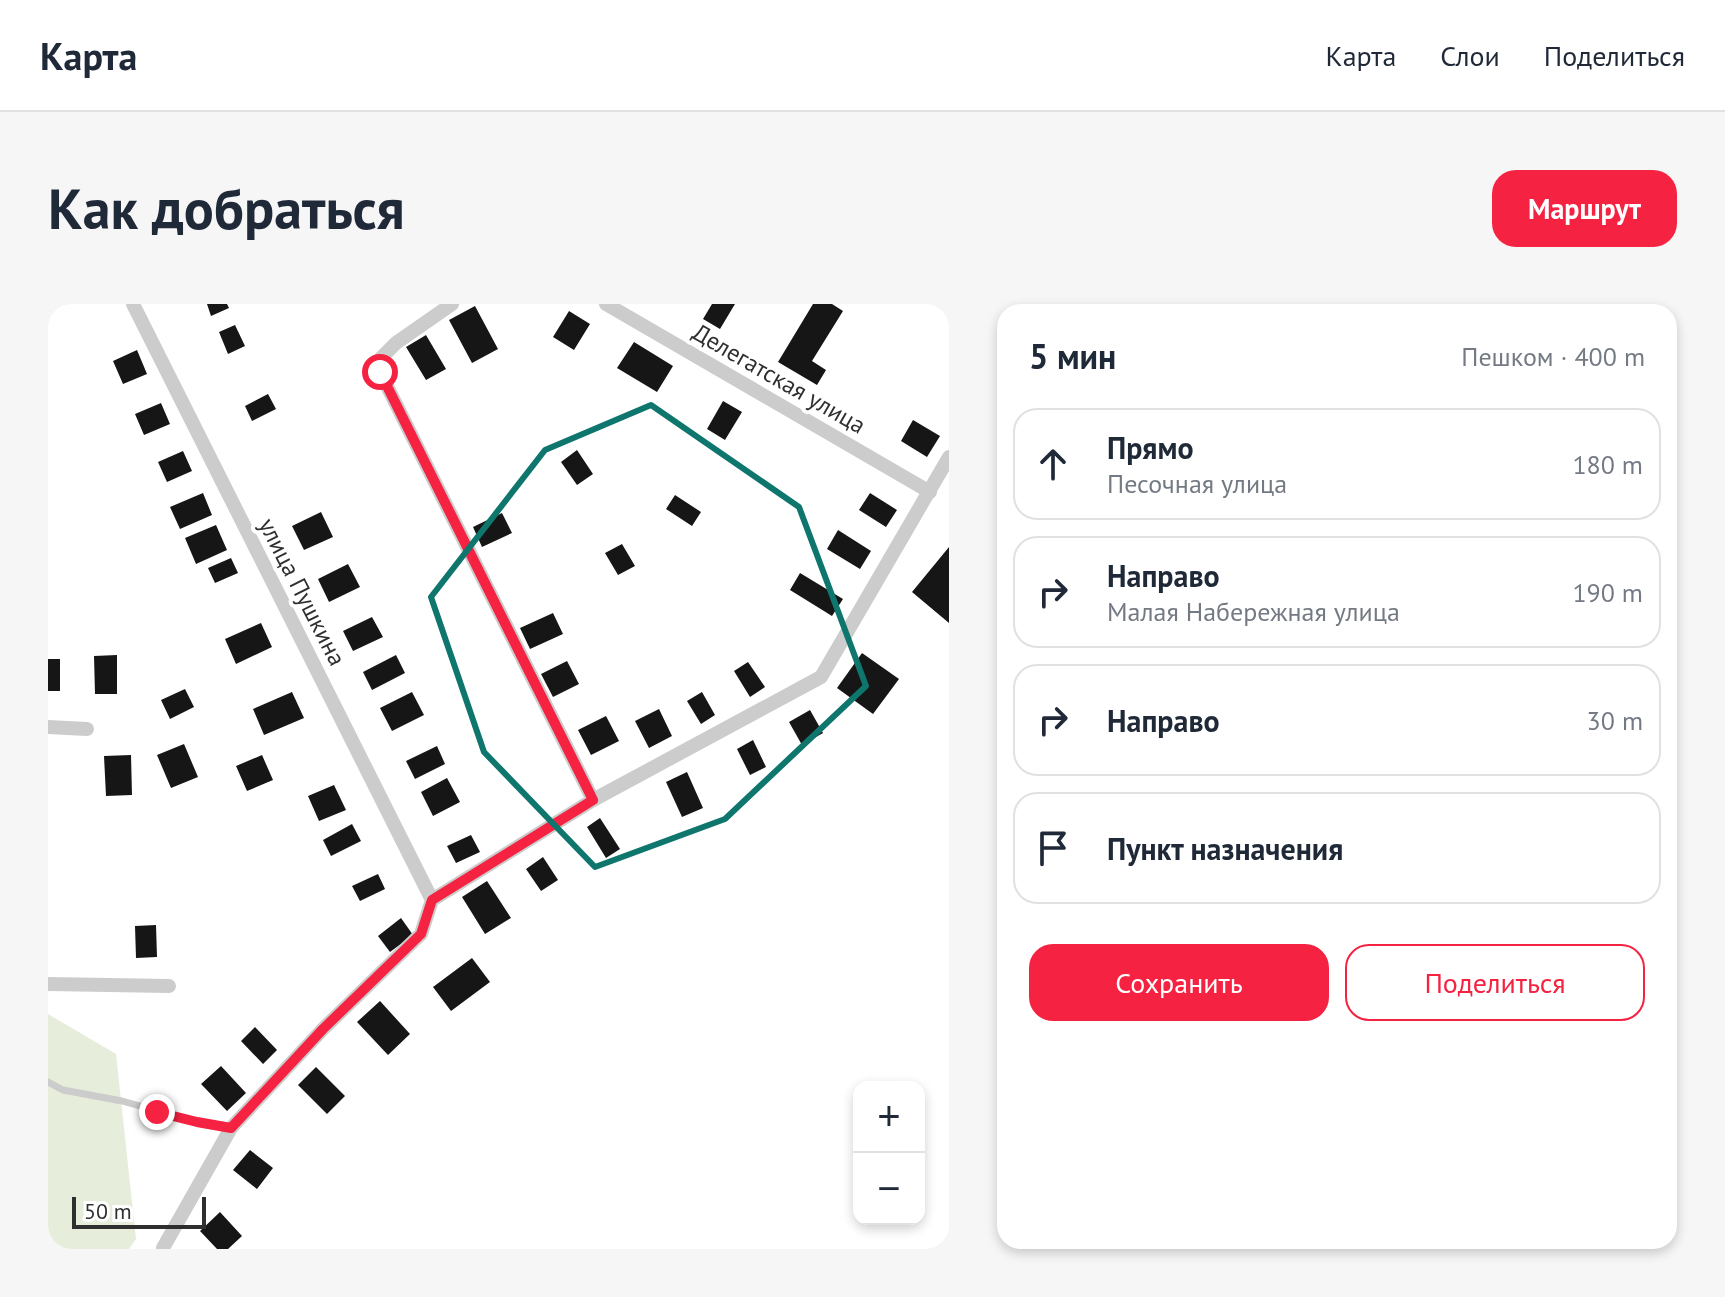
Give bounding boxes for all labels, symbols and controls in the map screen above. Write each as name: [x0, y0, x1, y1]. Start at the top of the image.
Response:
text: Карта: [40, 31, 137, 80]
text: Карта: [1326, 37, 1396, 74]
text: Слои: [1440, 37, 1500, 74]
text: Поделиться: [1544, 37, 1685, 74]
button: Маршрут: [1492, 170, 1677, 247]
text: Как добраться: [48, 172, 405, 244]
street label: Делегатская улица: [687, 317, 871, 441]
text: 5 мин: [1029, 334, 1116, 378]
text: Пешком · 400 m: [1461, 340, 1645, 373]
route start: [362, 354, 398, 390]
text: Прямо: [1107, 428, 1194, 467]
icon: ahead: [1031, 442, 1075, 486]
text: 180 m: [1572, 448, 1643, 481]
text: Песочная улица: [1107, 467, 1287, 500]
street label: улица Пушкина: [252, 513, 353, 671]
text: Направо: [1107, 556, 1220, 595]
icon: right: [1031, 570, 1075, 614]
text: 190 m: [1572, 576, 1643, 609]
text: Малая Набережная улица: [1107, 595, 1400, 628]
icon: right: [1031, 698, 1075, 742]
text: Направо: [1107, 701, 1220, 740]
text: 30 m: [1587, 704, 1643, 737]
icon: arrive: [1031, 826, 1075, 870]
text: Пункт назначения: [1107, 829, 1343, 868]
button: Сохранить: [1029, 944, 1329, 1021]
button: Поделиться: [1345, 944, 1645, 1021]
map controls: [853, 1081, 925, 1225]
button: +: [853, 1081, 925, 1153]
route end: [139, 1094, 175, 1130]
button: −: [853, 1153, 925, 1225]
scale bar: [72, 1193, 206, 1229]
text: 50 m: [84, 1197, 132, 1225]

